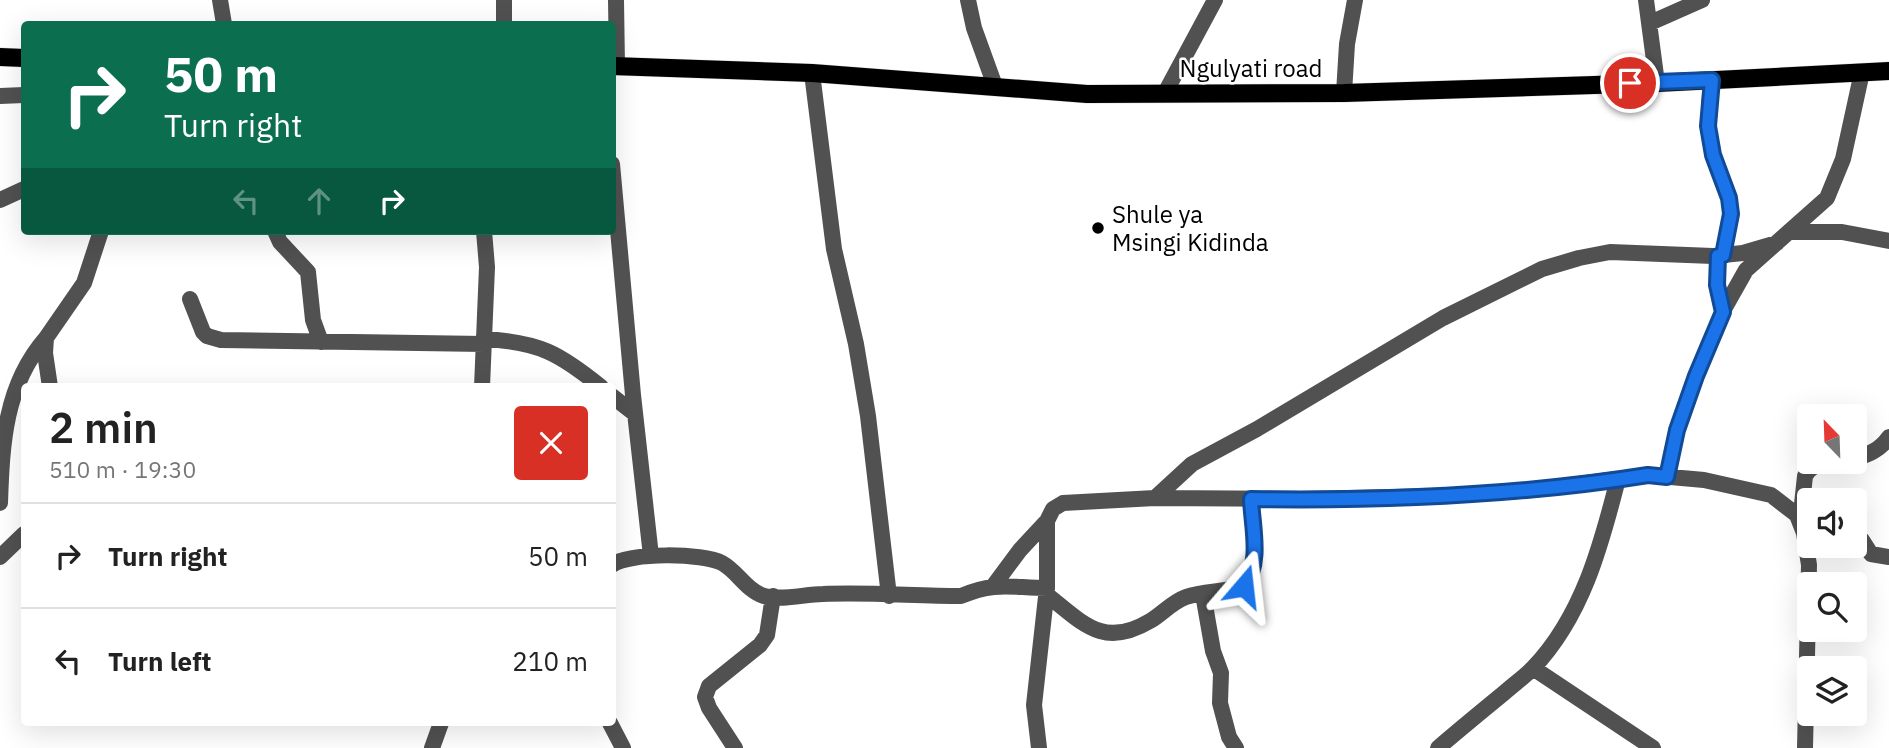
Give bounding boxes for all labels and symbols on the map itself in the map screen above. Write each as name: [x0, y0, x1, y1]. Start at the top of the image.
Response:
street label: Ngulyati road: [1180, 52, 1322, 84]
pin: [1600, 53, 1660, 113]
place label: Shule ya Msingi Kidinda: [1112, 198, 1269, 258]
marker: Shule ya Msingi Kidinda: [1090, 220, 1106, 236]
north arrow: [1797, 404, 1867, 474]
position arrow: [1207, 549, 1281, 623]

